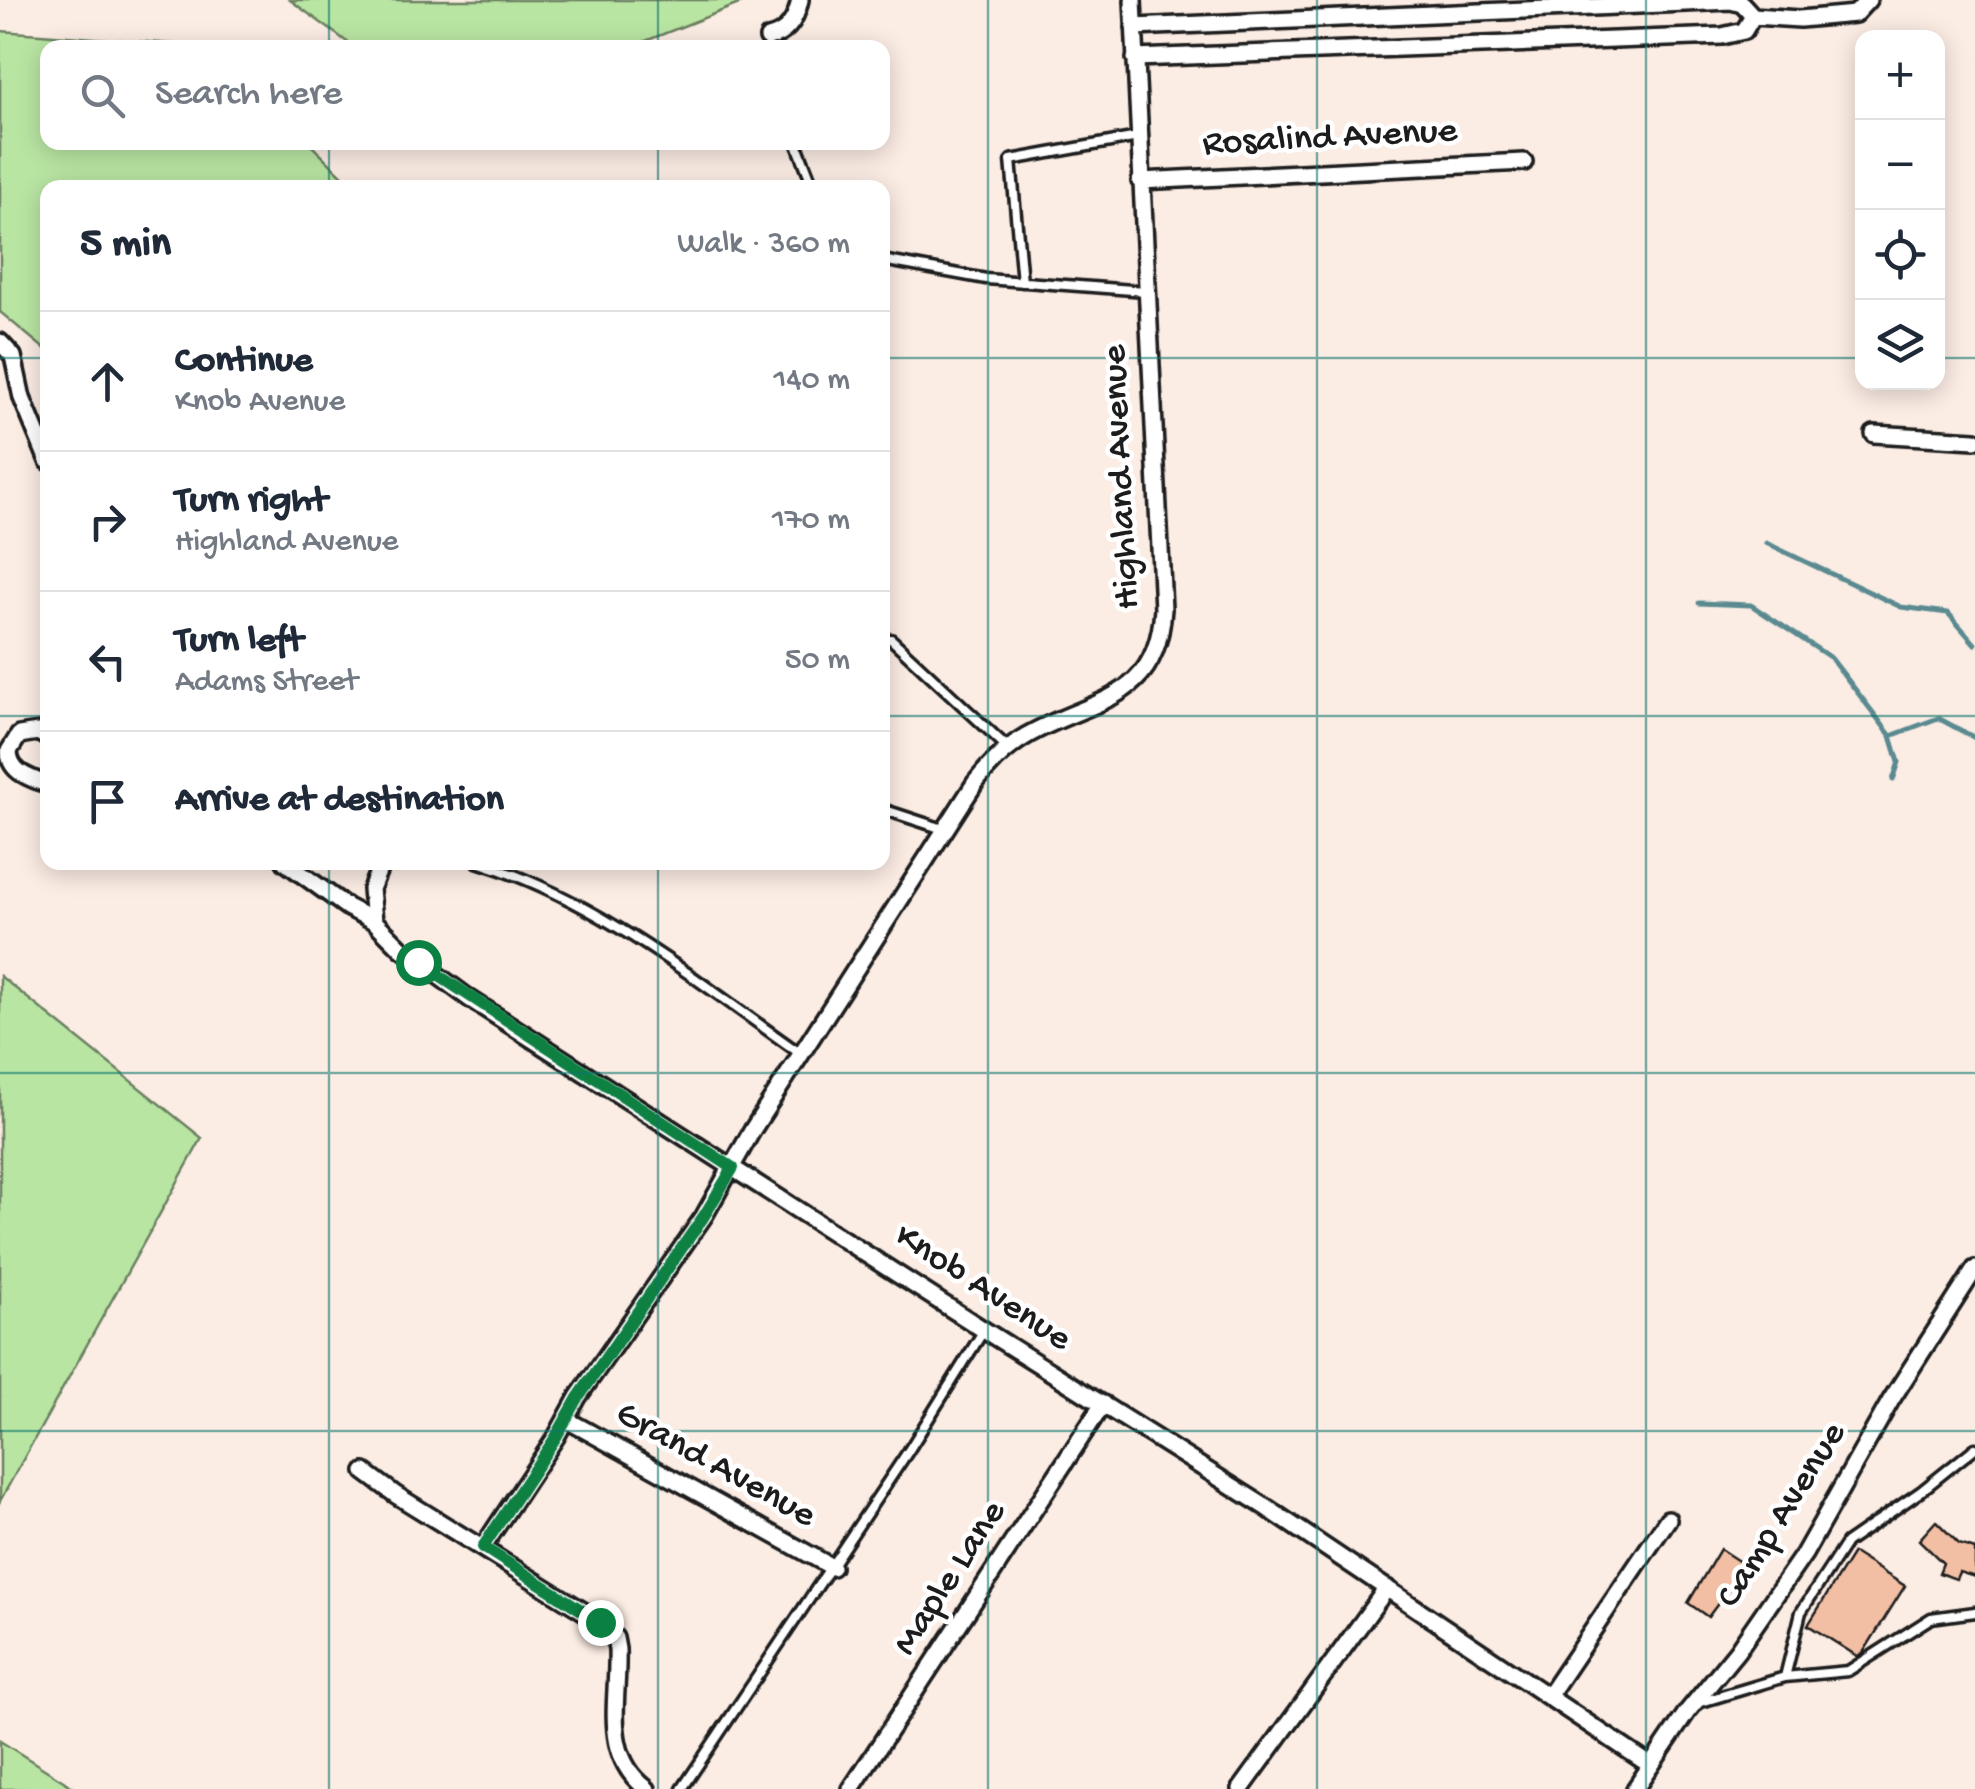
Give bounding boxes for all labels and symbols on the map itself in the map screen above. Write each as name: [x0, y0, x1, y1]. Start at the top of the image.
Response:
street label: Rosalind Avenue: [1202, 110, 1459, 168]
street label: Highland Avenue: [1094, 343, 1152, 610]
route start: [396, 940, 442, 986]
street label: Knob Avenue: [885, 1216, 1079, 1363]
street label: Grand Avenue: [607, 1393, 823, 1539]
street label: Camp Avenue: [1709, 1415, 1858, 1617]
street label: Maple Lane: [885, 1493, 1018, 1665]
route end: [578, 1600, 624, 1646]

